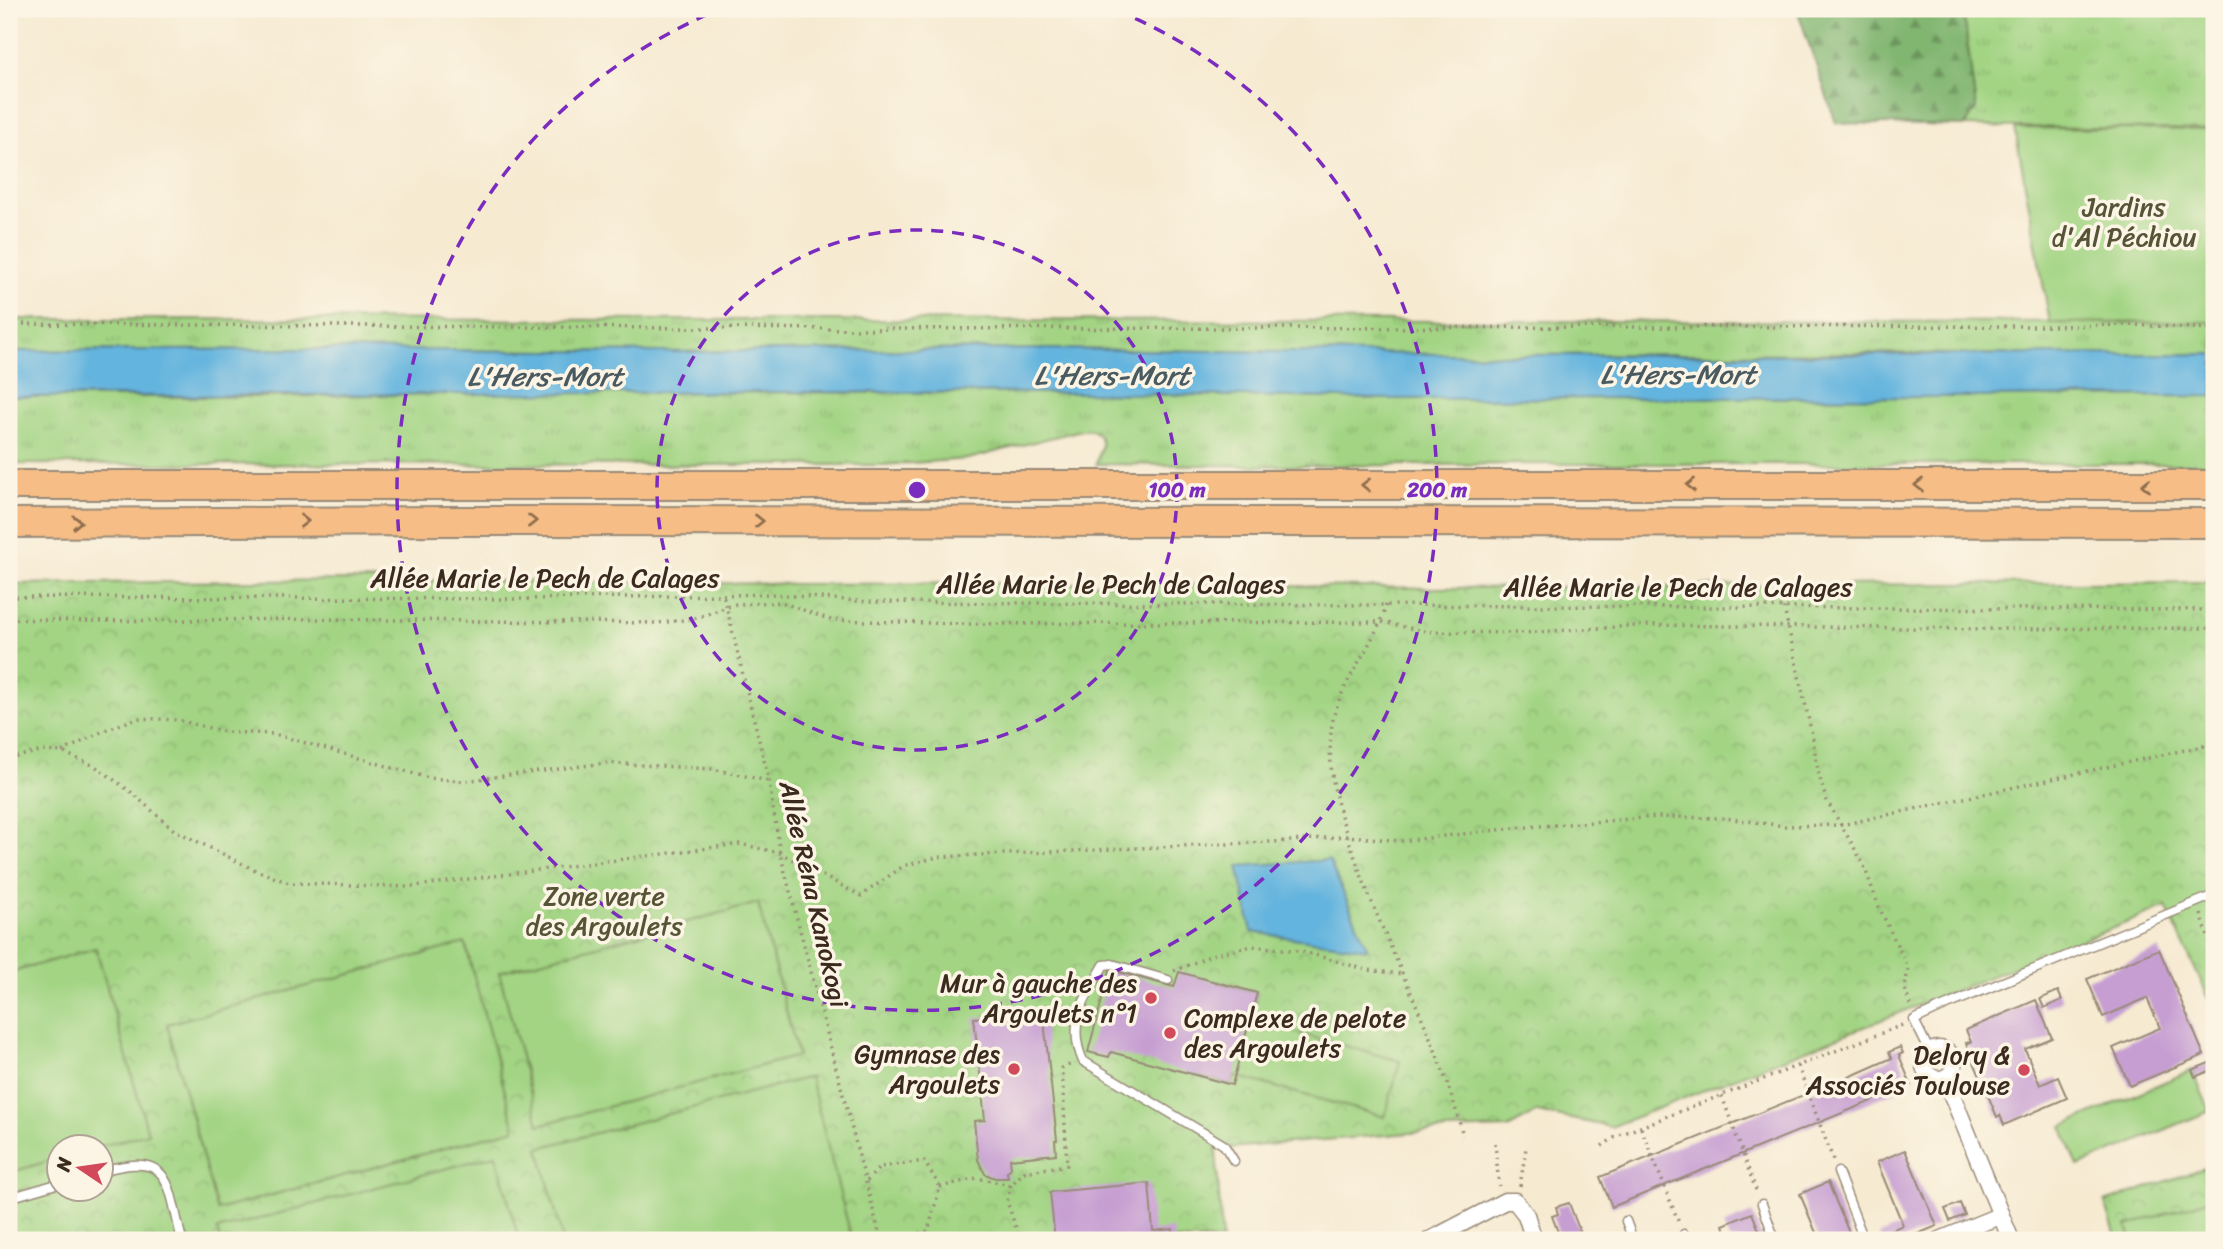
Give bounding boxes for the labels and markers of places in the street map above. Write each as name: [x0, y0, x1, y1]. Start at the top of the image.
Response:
centre of rings: [905, 478, 929, 502]
place label: Mur à gauche des Argoulets n°1: [940, 960, 1137, 1036]
marker: Mur à gauche des Argoulets n°1: [1143, 990, 1159, 1006]
place label: Complexe de pelote des Argoulets: [1184, 995, 1406, 1071]
marker: Complexe de pelote des Argoulets: [1162, 1025, 1178, 1041]
place label: Gymnase des Argoulets: [854, 1031, 1000, 1107]
place label: Delory & Associés Toulouse: [1805, 1032, 2010, 1108]
marker: Gymnase des Argoulets: [1006, 1061, 1022, 1077]
marker: Delory & Associés Toulouse: [2016, 1062, 2032, 1078]

